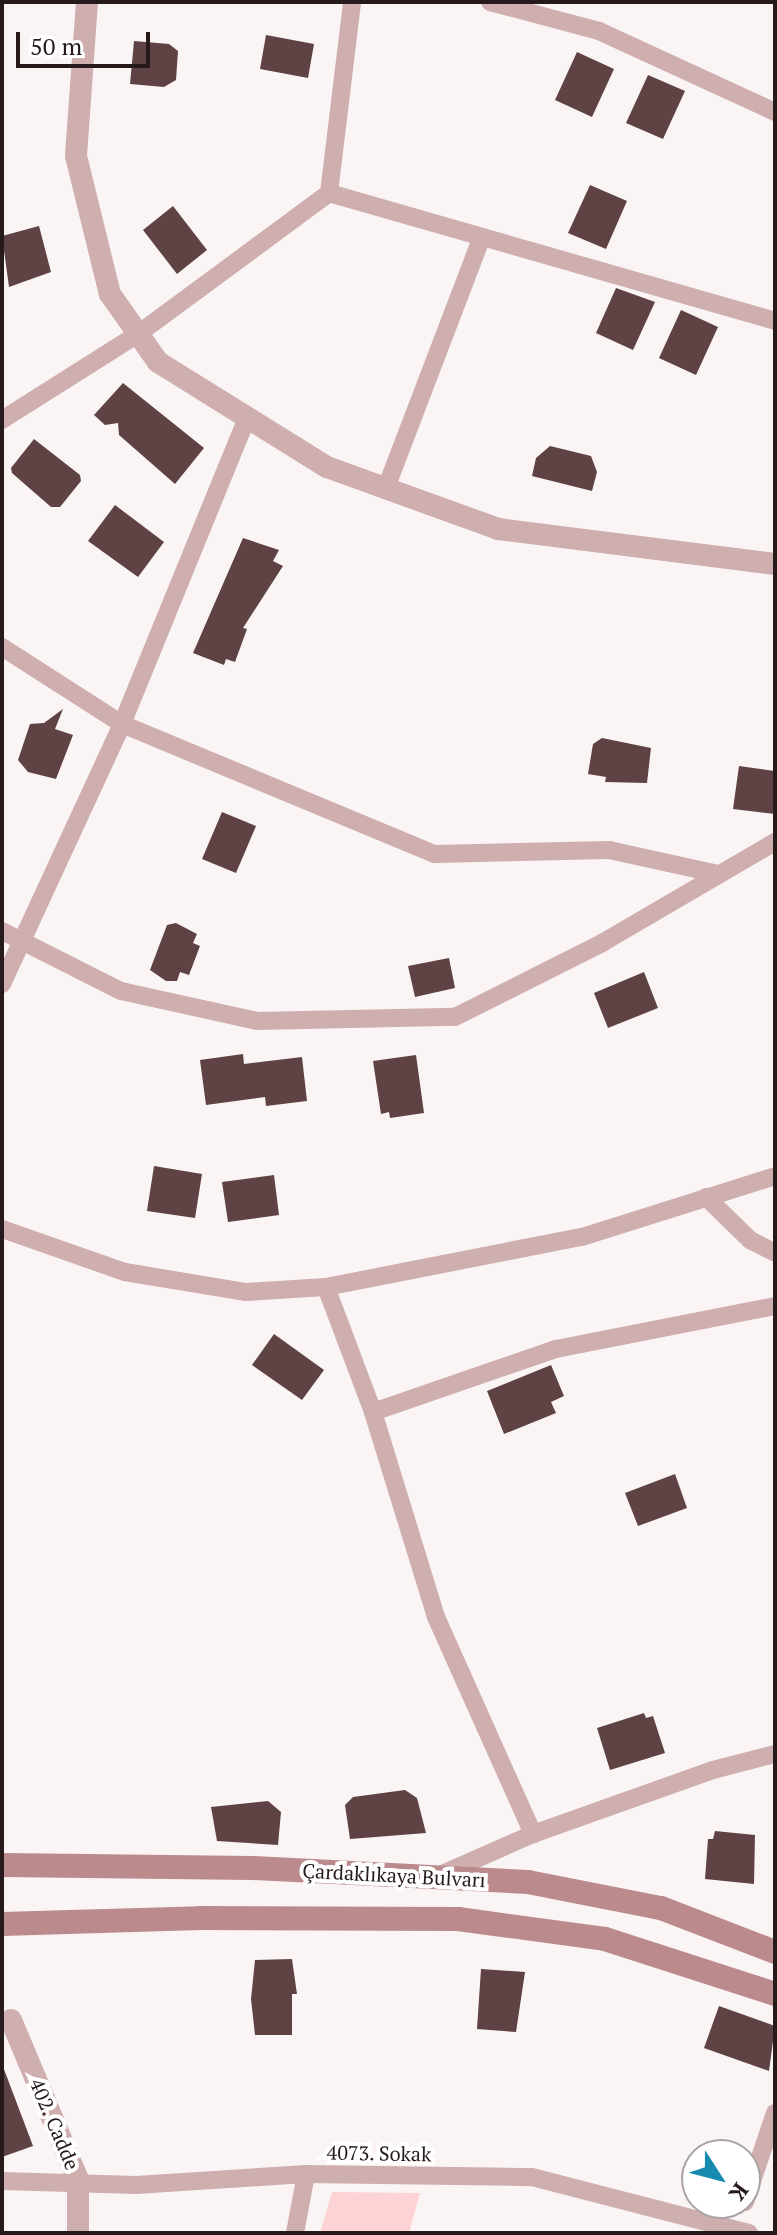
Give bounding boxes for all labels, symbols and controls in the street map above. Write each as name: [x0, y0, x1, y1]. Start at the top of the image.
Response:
scale bar: [20, 16, 154, 66]
text: 50 m: [30, 30, 82, 62]
street label: Çardaklıkaya Bulvarı: [302, 1858, 486, 1892]
street label: 402. Cadde: [25, 2074, 85, 2174]
north arrow: [681, 2139, 761, 2219]
street label: 4073. Sokak: [326, 2140, 432, 2166]
text: K: [723, 2177, 756, 2207]

